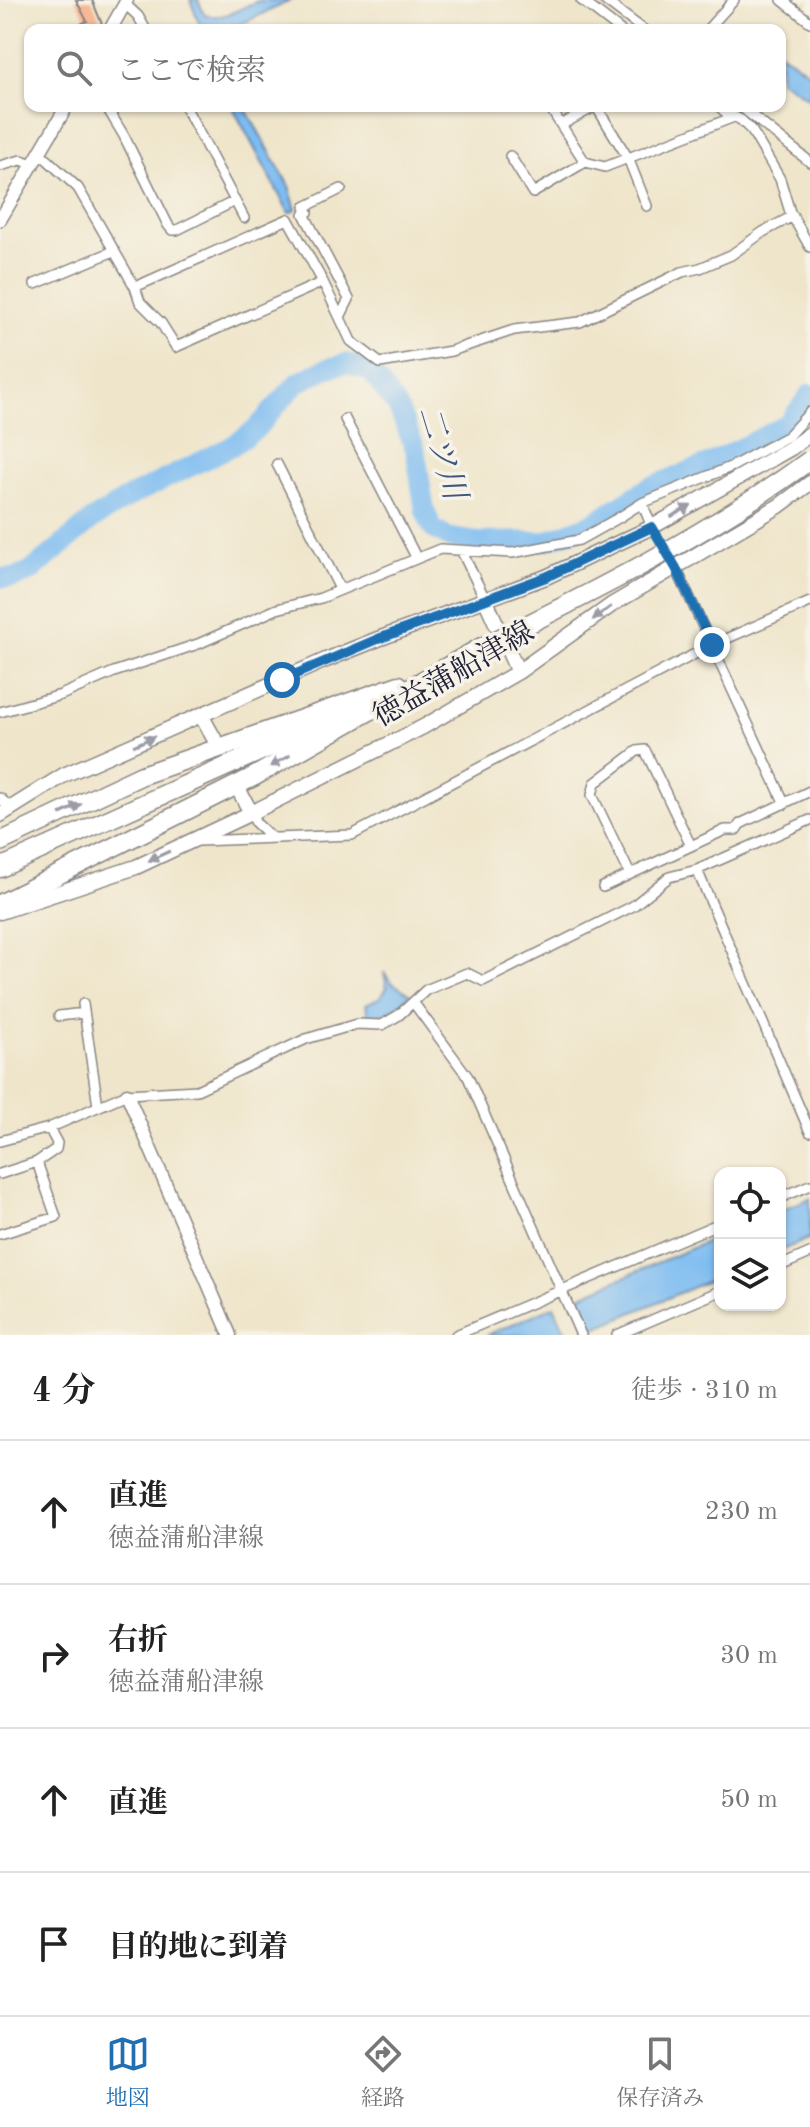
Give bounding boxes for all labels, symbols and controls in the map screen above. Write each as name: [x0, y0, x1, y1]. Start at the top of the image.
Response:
search box: [24, 24, 786, 112]
icon: search: [52, 46, 96, 90]
text: ここで検索: [116, 57, 266, 87]
water label: 二ツ川: [411, 402, 472, 506]
one-way arrow: [670, 505, 693, 518]
one-way arrow: [591, 605, 612, 620]
street label: 徳益蒲船津線: [367, 614, 539, 733]
route end: [694, 627, 730, 663]
route start: [264, 662, 300, 698]
one-way arrow: [132, 734, 155, 747]
one-way arrow: [269, 755, 292, 768]
one-way arrow: [59, 802, 82, 816]
one-way arrow: [147, 849, 170, 863]
map controls: [714, 1167, 786, 1311]
button: locate: [714, 1167, 786, 1239]
button: layers: [714, 1239, 786, 1311]
text: 4 分: [32, 1375, 95, 1409]
text: 徒歩 · 310 m: [631, 1378, 778, 1404]
text: 直進: [108, 1482, 168, 1512]
icon: ahead: [32, 1490, 76, 1534]
text: 230 m: [705, 1499, 778, 1525]
text: 徳益蒲船津線: [108, 1526, 264, 1552]
text: 右折: [108, 1626, 168, 1656]
icon: right: [32, 1634, 76, 1678]
text: 30 m: [720, 1643, 778, 1669]
text: 徳益蒲船津線: [108, 1670, 264, 1696]
icon: ahead: [32, 1778, 76, 1822]
text: 50 m: [720, 1787, 778, 1813]
text: 直進: [108, 1789, 168, 1819]
icon: arrive: [32, 1922, 76, 1966]
text: 目的地に到着: [108, 1933, 288, 1963]
tab: 地図: [106, 2032, 150, 2113]
tab: 経路: [361, 2032, 405, 2113]
tab: 保存済み: [616, 2032, 704, 2113]

